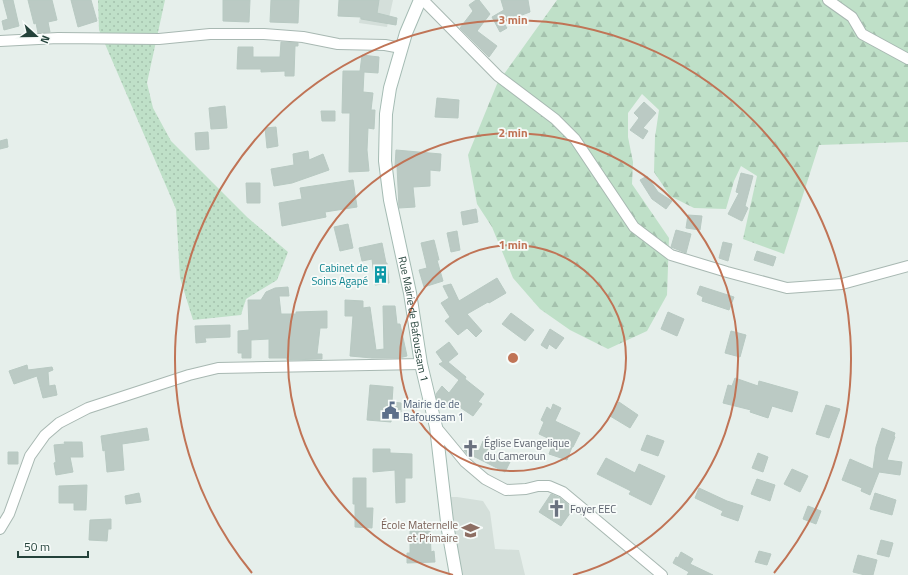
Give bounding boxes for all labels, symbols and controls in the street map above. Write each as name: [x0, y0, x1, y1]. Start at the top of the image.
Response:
text: 3 min: [498, 10, 528, 29]
north arrow: [16, 16, 56, 56]
text: N: [37, 33, 54, 46]
text: 2 min: [498, 123, 528, 142]
text: 1 min: [498, 235, 528, 254]
street label: Rue Mairie de Bafoussam 1: [394, 255, 433, 383]
place label: Cabinet de Soins Agapé: [311, 260, 368, 289]
building icon: Cabinet de Soins Agapé: [371, 264, 391, 284]
centre of rings: [506, 351, 520, 365]
place label: Mairie de de Bafoussam 1: [403, 396, 464, 425]
public building icon: Mairie de de Bafoussam 1: [380, 400, 400, 420]
place label: Église Evangelique du Cameroun: [484, 435, 570, 464]
church icon: Église Evangelique du Cameroun: [461, 439, 481, 459]
church icon: Foyer EEC: [547, 499, 567, 519]
place label: Foyer EEC: [570, 501, 616, 517]
place label: École Maternelle et Primaire: [381, 517, 458, 546]
school or university icon: École Maternelle et Primaire: [461, 521, 481, 541]
scale bar: [18, 533, 88, 559]
text: 50 m: [24, 537, 50, 556]

